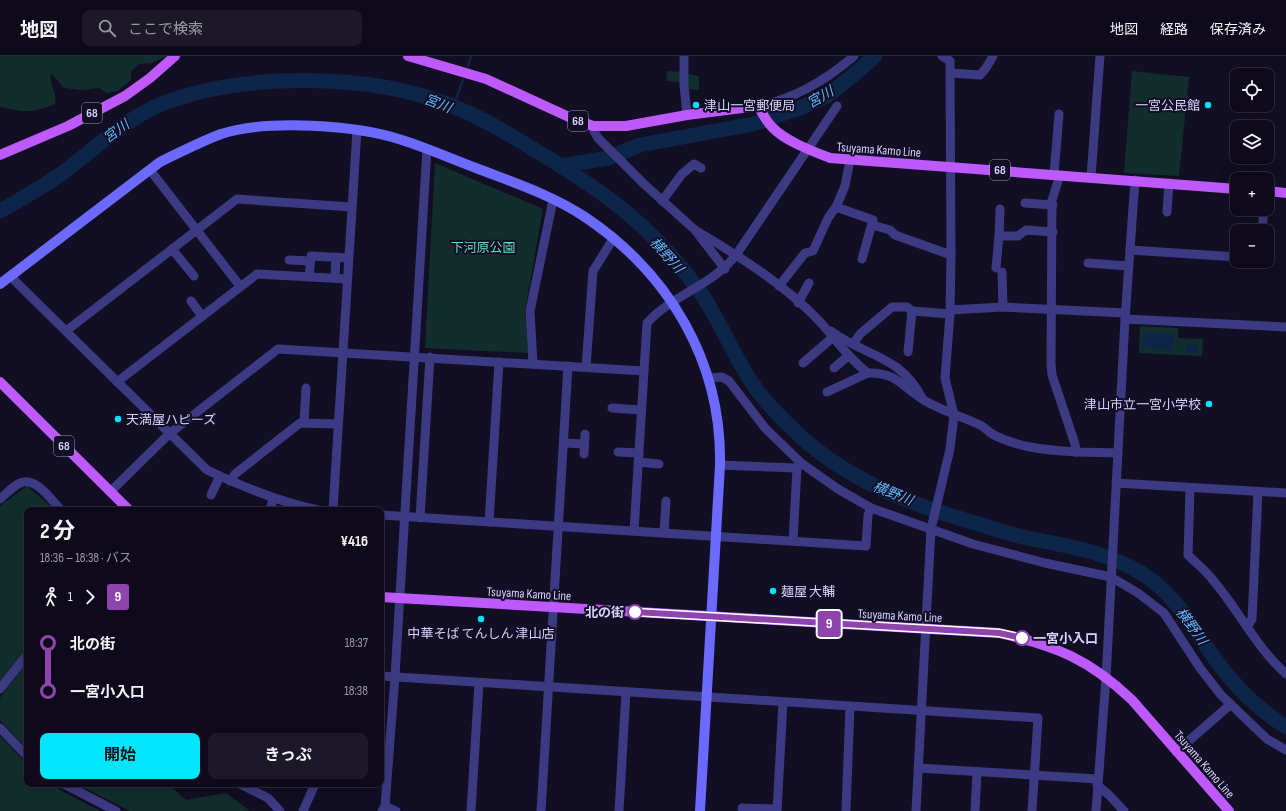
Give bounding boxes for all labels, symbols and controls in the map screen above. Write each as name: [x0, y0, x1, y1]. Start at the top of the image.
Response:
search box: [82, 10, 362, 46]
icon: search: [96, 17, 118, 39]
text: 地図: [20, 19, 58, 42]
text: ここで検索: [128, 20, 203, 39]
text: 地図: [1110, 21, 1138, 38]
text: 経路: [1160, 21, 1188, 38]
text: 保存済み: [1210, 21, 1266, 38]
map controls: [1230, 68, 1274, 268]
button: locate: [1230, 68, 1274, 112]
water label: 宮川: [804, 82, 838, 112]
water label: 宮川: [422, 91, 456, 117]
place label: 津山一宮郵便局: [704, 98, 795, 114]
place label: 一宮公民館: [1135, 98, 1200, 114]
marker: 津山一宮郵便局: [691, 100, 701, 110]
marker: 一宮公民館: [1203, 100, 1213, 110]
road number: 68: [82, 103, 102, 123]
road number: 68: [568, 111, 588, 131]
water label: 宮川: [100, 115, 134, 147]
button: layers: [1230, 120, 1274, 164]
street label: Tsuyama Kamo Line: [836, 139, 922, 161]
road number: 68: [990, 160, 1010, 180]
button: +: [1230, 172, 1274, 216]
button: −: [1230, 224, 1274, 268]
water label: 横野川: [646, 234, 688, 278]
park label: 下河原公園: [450, 240, 516, 256]
place label: 津山市立一宮小学校: [1084, 397, 1201, 413]
marker: 津山市立一宮小学校: [1204, 399, 1214, 409]
place label: 天満屋ハピーズ: [126, 412, 216, 428]
marker: 天満屋ハピーズ: [113, 414, 123, 424]
road number: 68: [54, 436, 74, 456]
water label: 横野川: [870, 478, 917, 510]
text: 2 分: [40, 518, 75, 545]
text: ¥416: [341, 532, 368, 551]
text: 18:36 – 18:38 · バス: [40, 550, 132, 566]
street label: Tsuyama Kamo Line: [486, 584, 572, 604]
place label: 麺屋 大輔: [781, 584, 835, 600]
icon: walk: [40, 586, 62, 608]
icon: forward: [79, 586, 101, 608]
marker: 麺屋 大輔: [768, 586, 778, 596]
text: 9: [115, 588, 121, 605]
text: 1: [68, 589, 73, 605]
marker: 北の街: [627, 604, 643, 620]
water label: 横野川: [1172, 604, 1212, 650]
place label: 北の街: [585, 605, 624, 621]
street label: Tsuyama Kamo Line: [857, 606, 943, 626]
line badge: 9: [816, 611, 842, 637]
marker: 中華そば てんしん 津山店: [476, 614, 486, 624]
text: 9: [826, 615, 832, 632]
place label: 中華そば てんしん 津山店: [407, 626, 555, 642]
marker: 一宮小入口: [1014, 630, 1030, 646]
place label: 一宮小入口: [1033, 631, 1098, 647]
text: 北の街: [70, 635, 115, 654]
text: 18:37: [345, 635, 368, 651]
text: 一宮小入口: [70, 683, 145, 702]
text: 18:38: [344, 683, 368, 699]
street label: Tsuyama Kamo Line: [1170, 728, 1238, 802]
button: 開始: [40, 733, 200, 779]
button: きっぷ: [208, 733, 368, 779]

